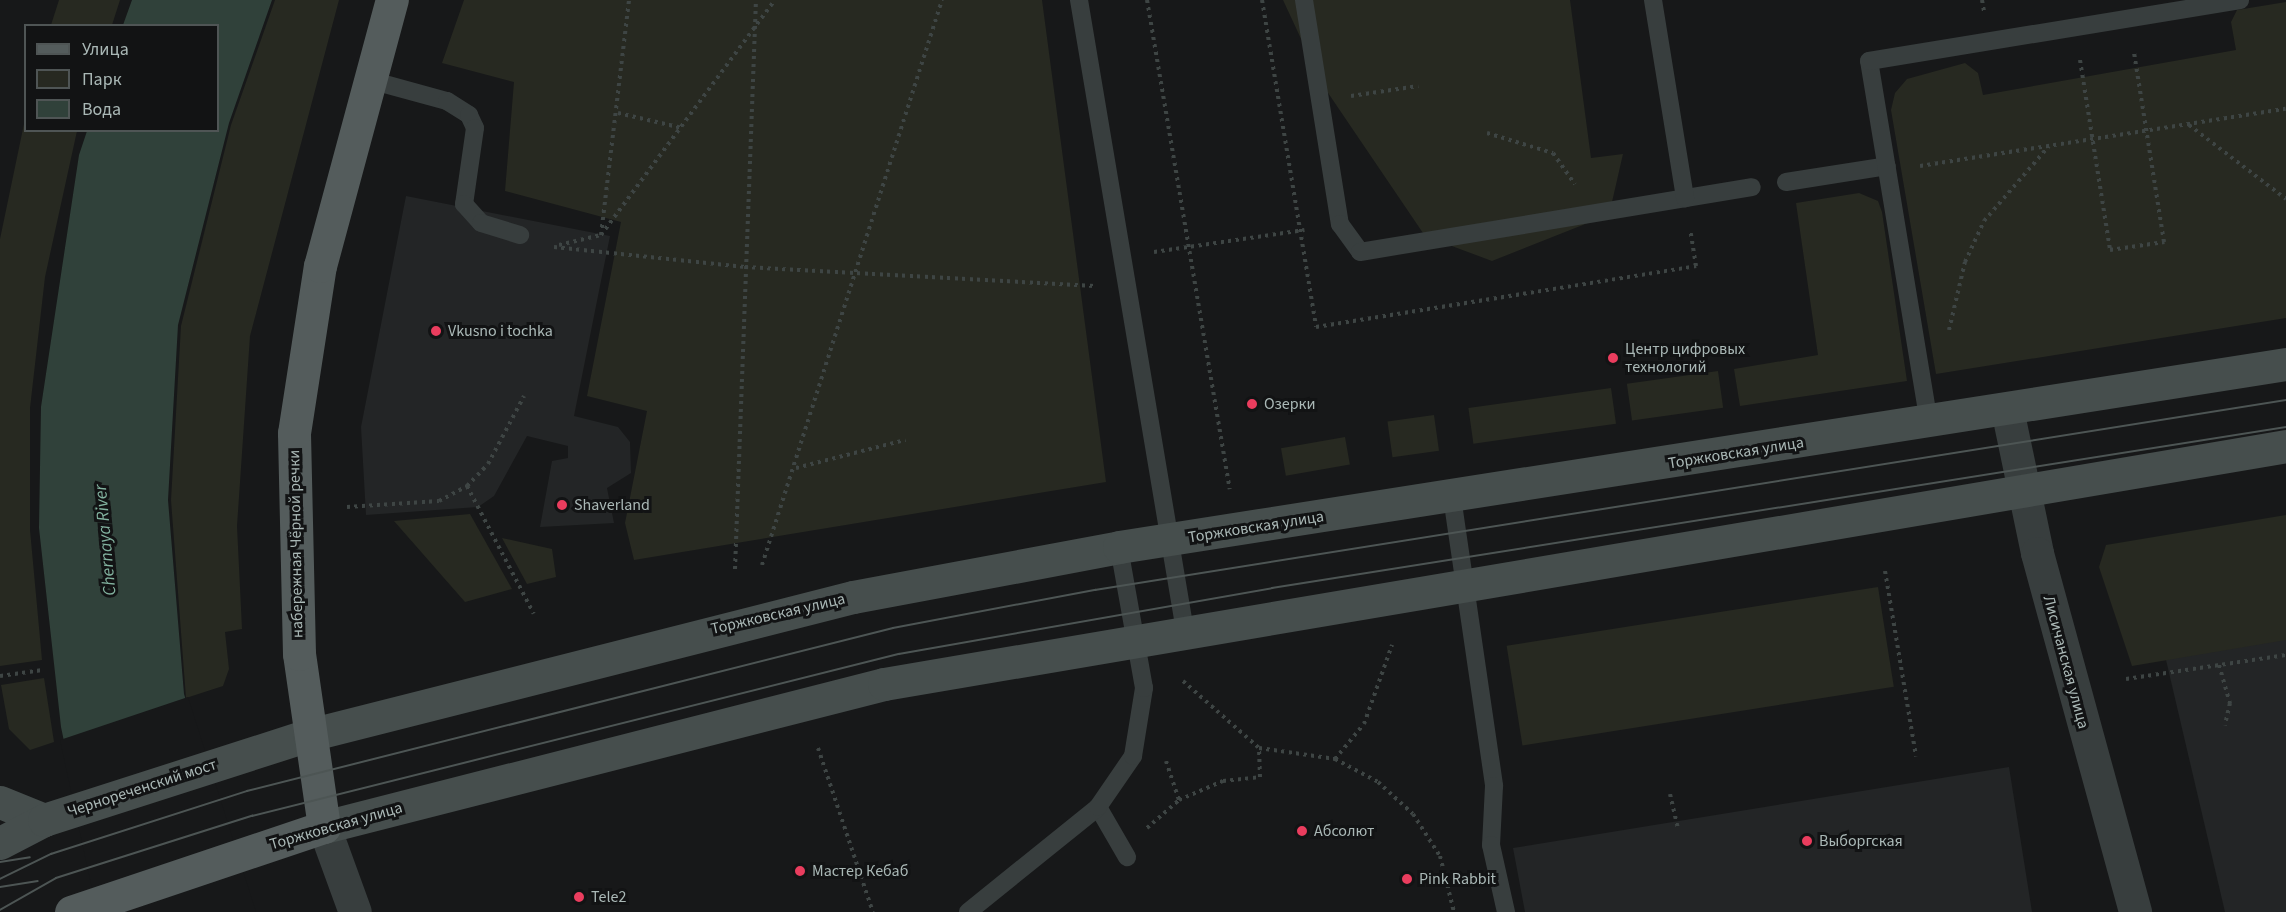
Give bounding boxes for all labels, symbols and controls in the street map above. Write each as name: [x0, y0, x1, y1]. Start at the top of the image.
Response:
legend: [24, 24, 219, 132]
text: Улица: [82, 37, 129, 62]
text: Парк: [82, 67, 122, 92]
text: Вода: [82, 97, 121, 122]
place label: Vkusno i tochka: [448, 321, 553, 341]
marker: Vkusno i tochka: [429, 324, 443, 338]
place label: Центр цифровых технологий: [1625, 339, 1745, 377]
marker: Центр цифровых технологий: [1606, 351, 1620, 365]
place label: Озерки: [1264, 394, 1315, 414]
marker: Озерки: [1245, 397, 1259, 411]
street label: Торжковская улица: [1667, 433, 1805, 473]
street label: набережная Чёрной речки: [285, 450, 307, 638]
water label: Chernaya River: [90, 484, 122, 596]
place label: Shaverland: [574, 495, 650, 515]
marker: Shaverland: [555, 498, 569, 512]
street label: Торжковская улица: [1187, 507, 1325, 547]
street label: Торжковская улица: [709, 589, 847, 639]
street label: Лисичанская улица: [2039, 593, 2093, 731]
street label: Чернореченский мост: [65, 755, 219, 821]
street label: Торжковская улица: [267, 798, 405, 854]
place label: Абсолют: [1314, 821, 1374, 841]
marker: Абсолют: [1295, 824, 1309, 838]
place label: Выборгская: [1819, 831, 1903, 851]
marker: Выборгская: [1800, 834, 1814, 848]
place label: Мастер Кебаб: [812, 861, 908, 881]
marker: Мастер Кебаб: [793, 864, 807, 878]
place label: Pink Rabbit: [1419, 869, 1496, 889]
marker: Pink Rabbit: [1400, 872, 1414, 886]
place label: Tele2: [591, 887, 626, 907]
marker: Tele2: [572, 890, 586, 904]

